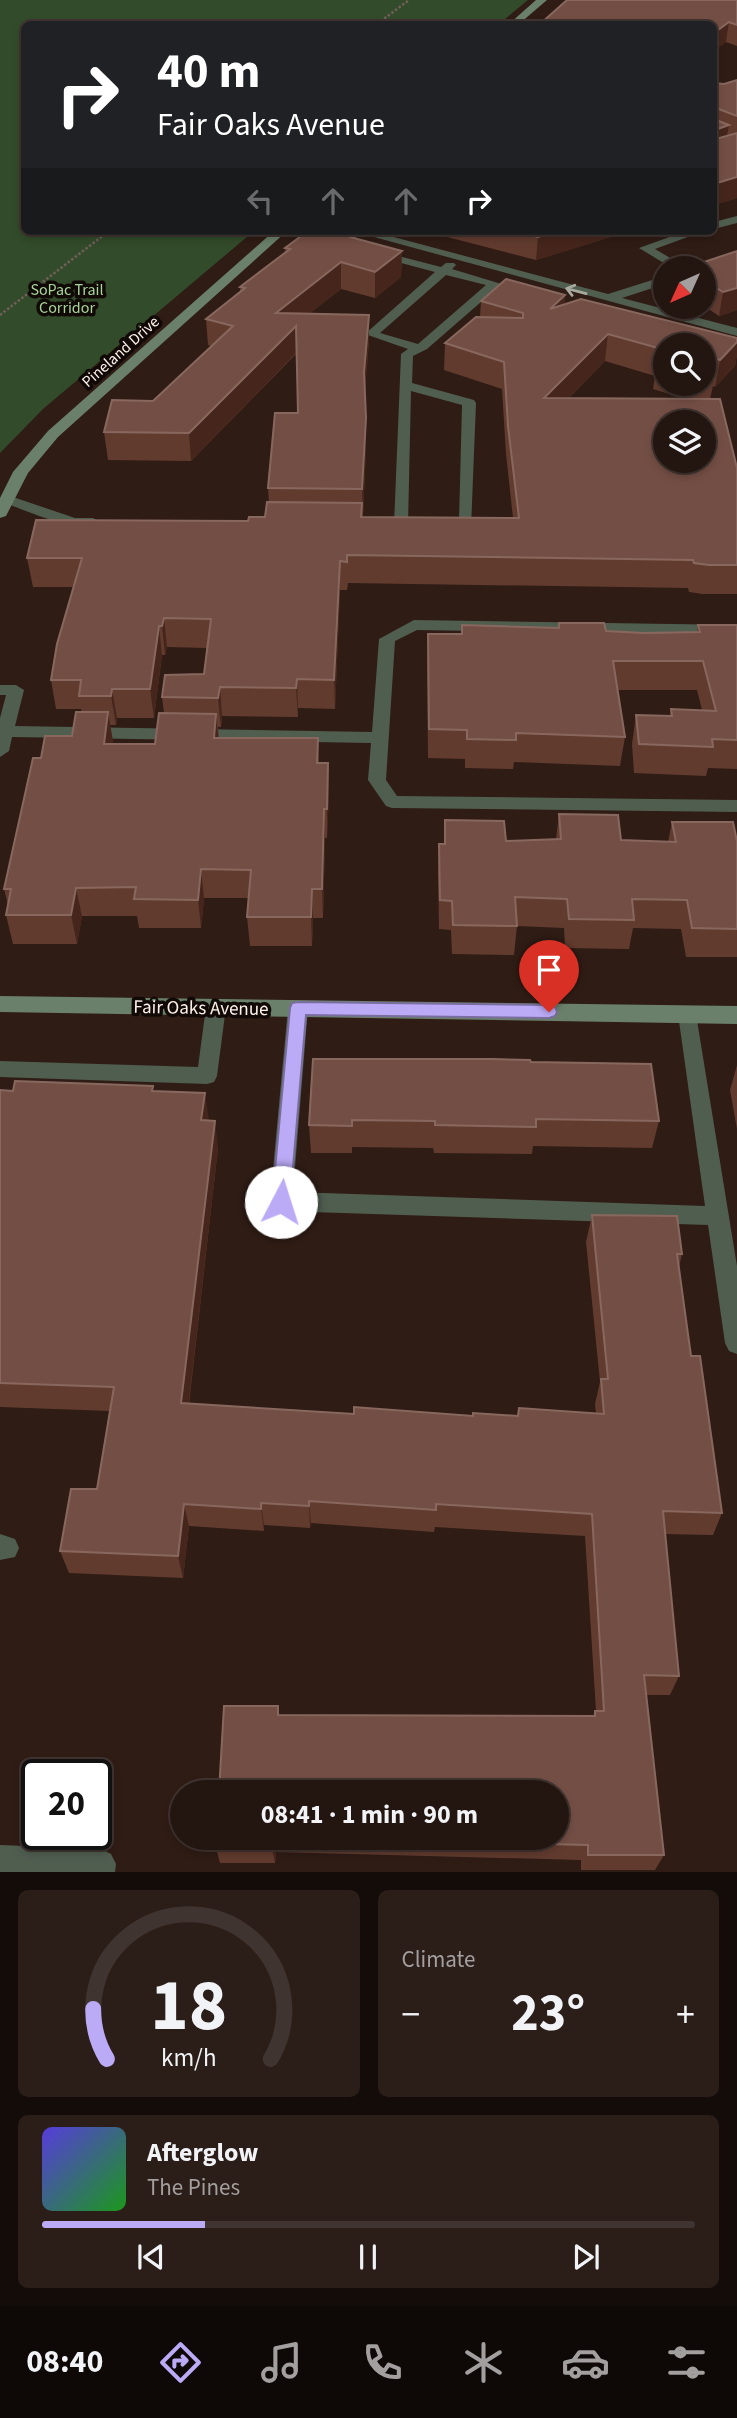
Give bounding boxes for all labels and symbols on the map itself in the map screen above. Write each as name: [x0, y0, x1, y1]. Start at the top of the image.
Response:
north arrow: [653, 256, 716, 318]
park label: SoPac Trail Corridor: [30, 279, 104, 319]
one-way arrow: [565, 284, 588, 297]
street label: Pineland Drive: [77, 311, 164, 392]
pin: [519, 940, 579, 1012]
street label: Fair Oaks Avenue: [133, 994, 269, 1023]
position arrow: [244, 1165, 318, 1239]
speed limit sign: 20: [21, 1759, 112, 1850]

